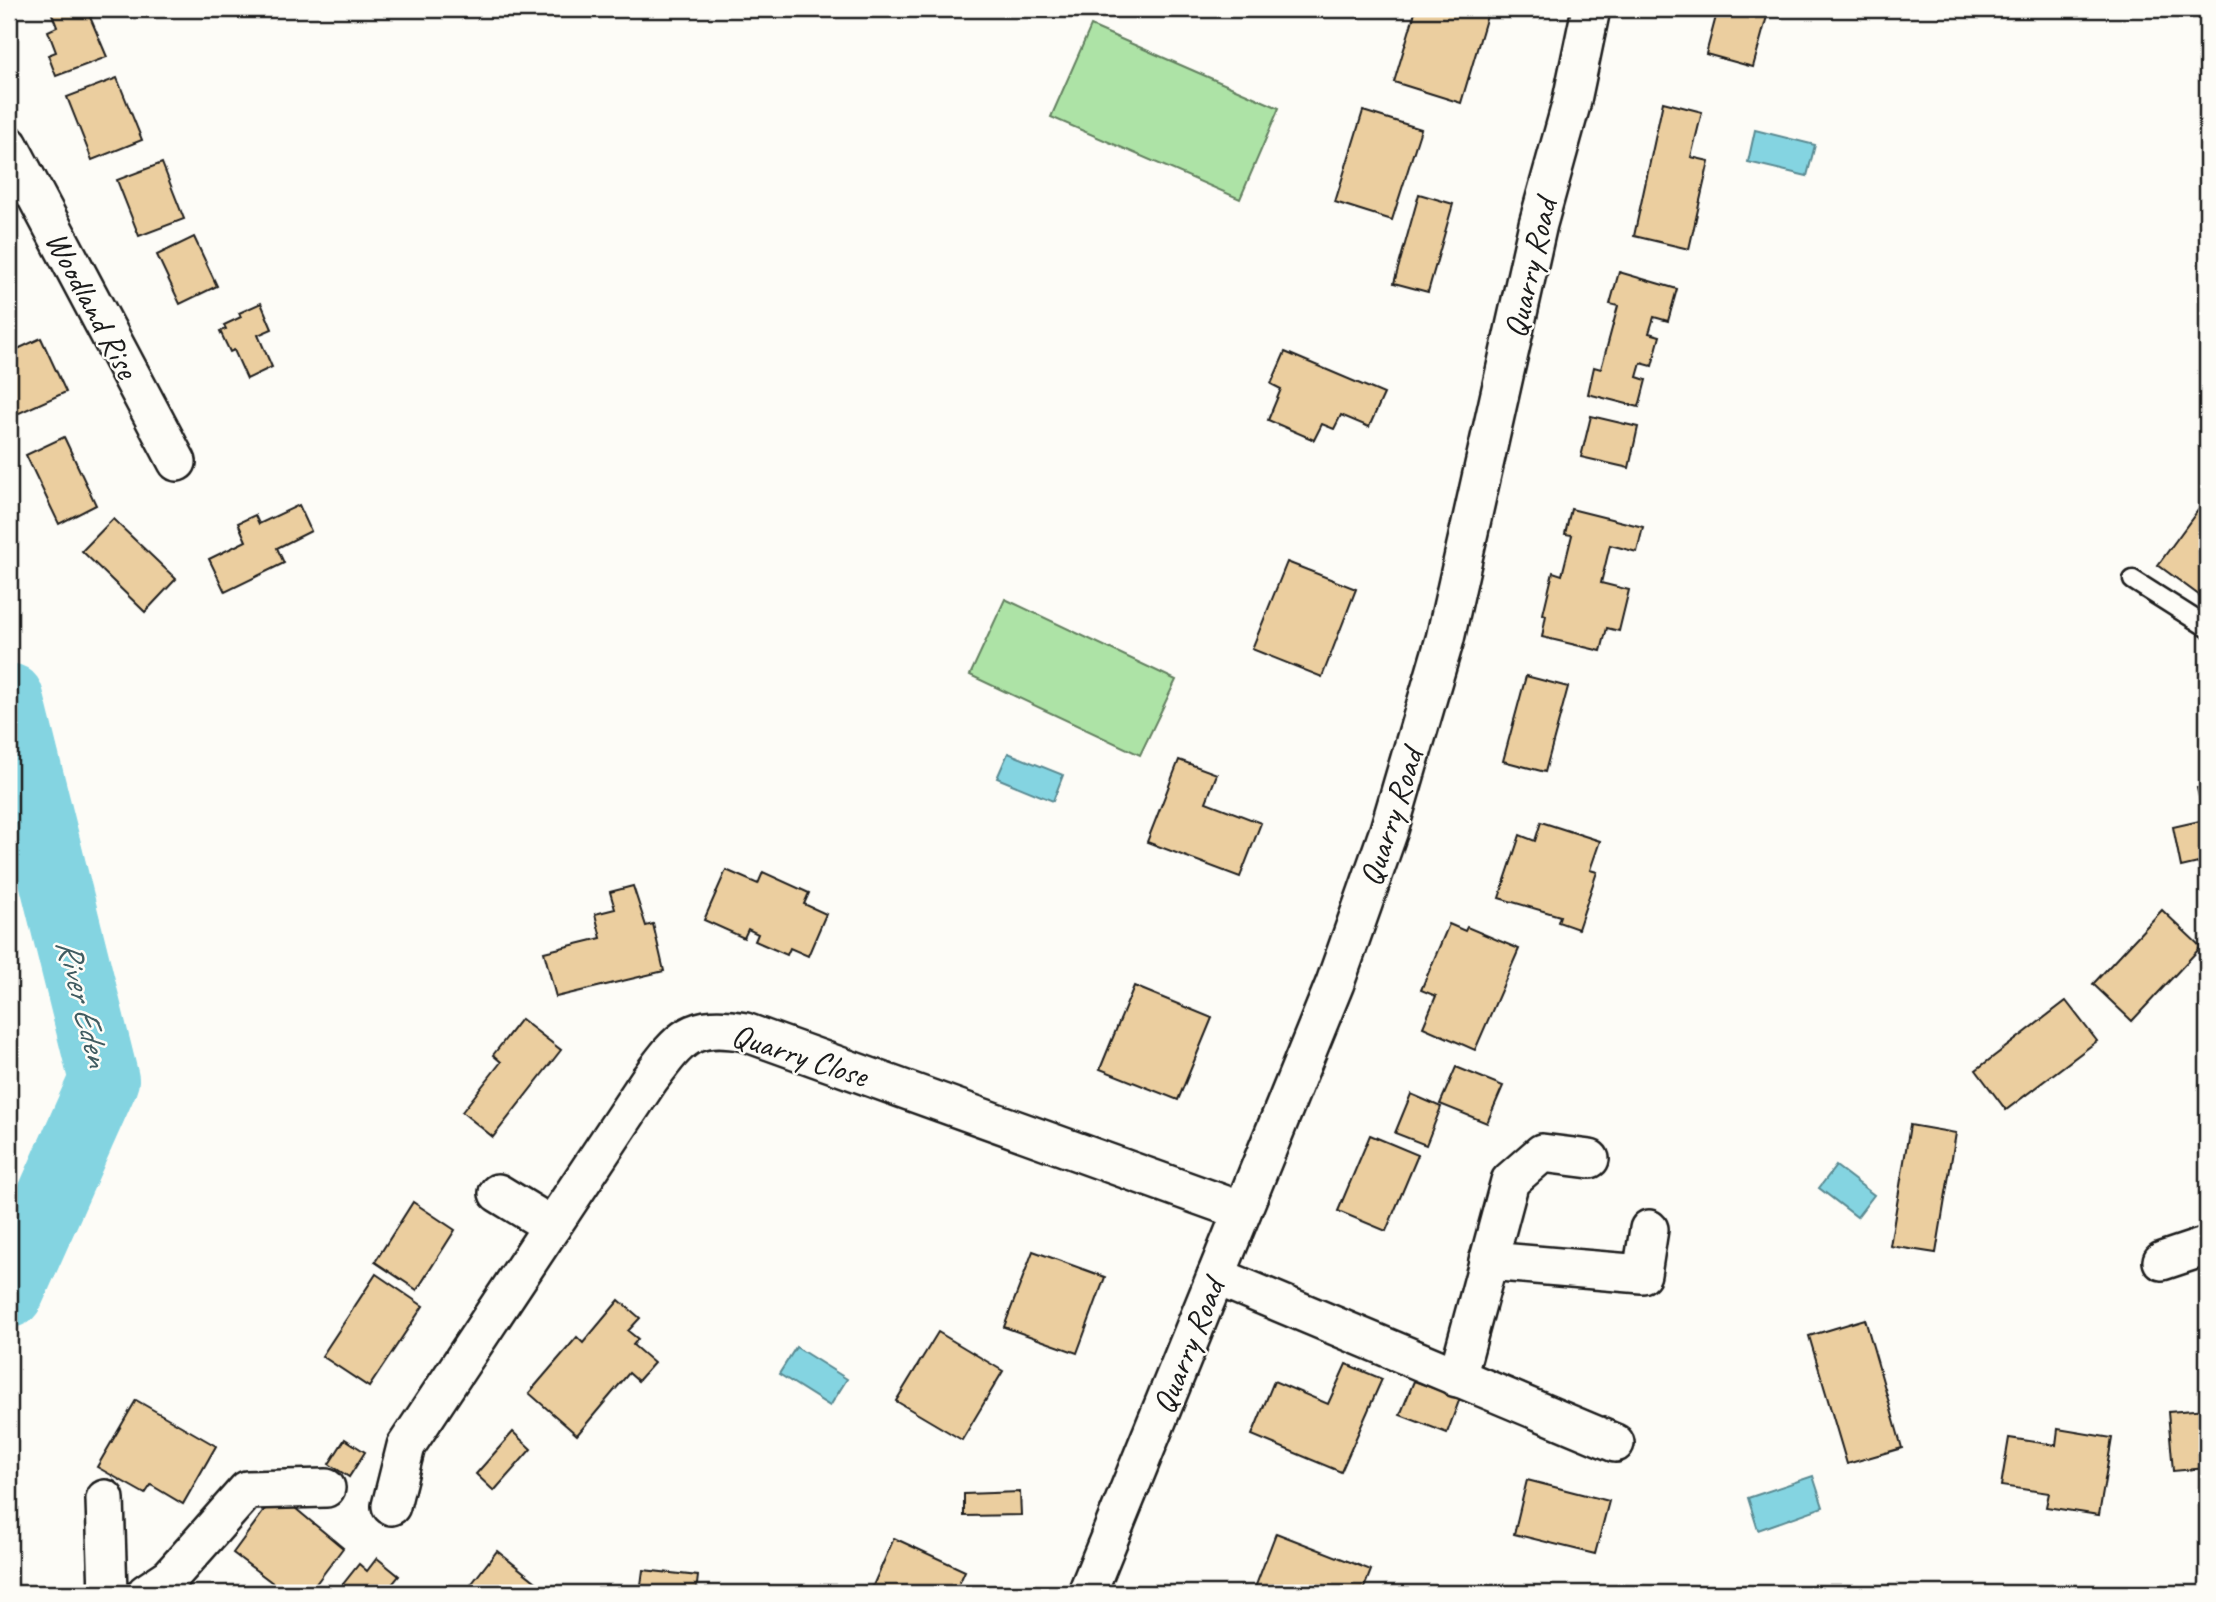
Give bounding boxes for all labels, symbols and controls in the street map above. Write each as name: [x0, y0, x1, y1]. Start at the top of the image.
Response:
street label: Quarry Road: [1494, 190, 1567, 342]
street label: Woodland Rise: [36, 224, 149, 387]
street label: Quarry Road: [1349, 739, 1434, 891]
water label: River Eden: [46, 934, 122, 1072]
street label: Quarry Close: [727, 1013, 875, 1097]
street label: Quarry Road: [1142, 1268, 1236, 1420]

